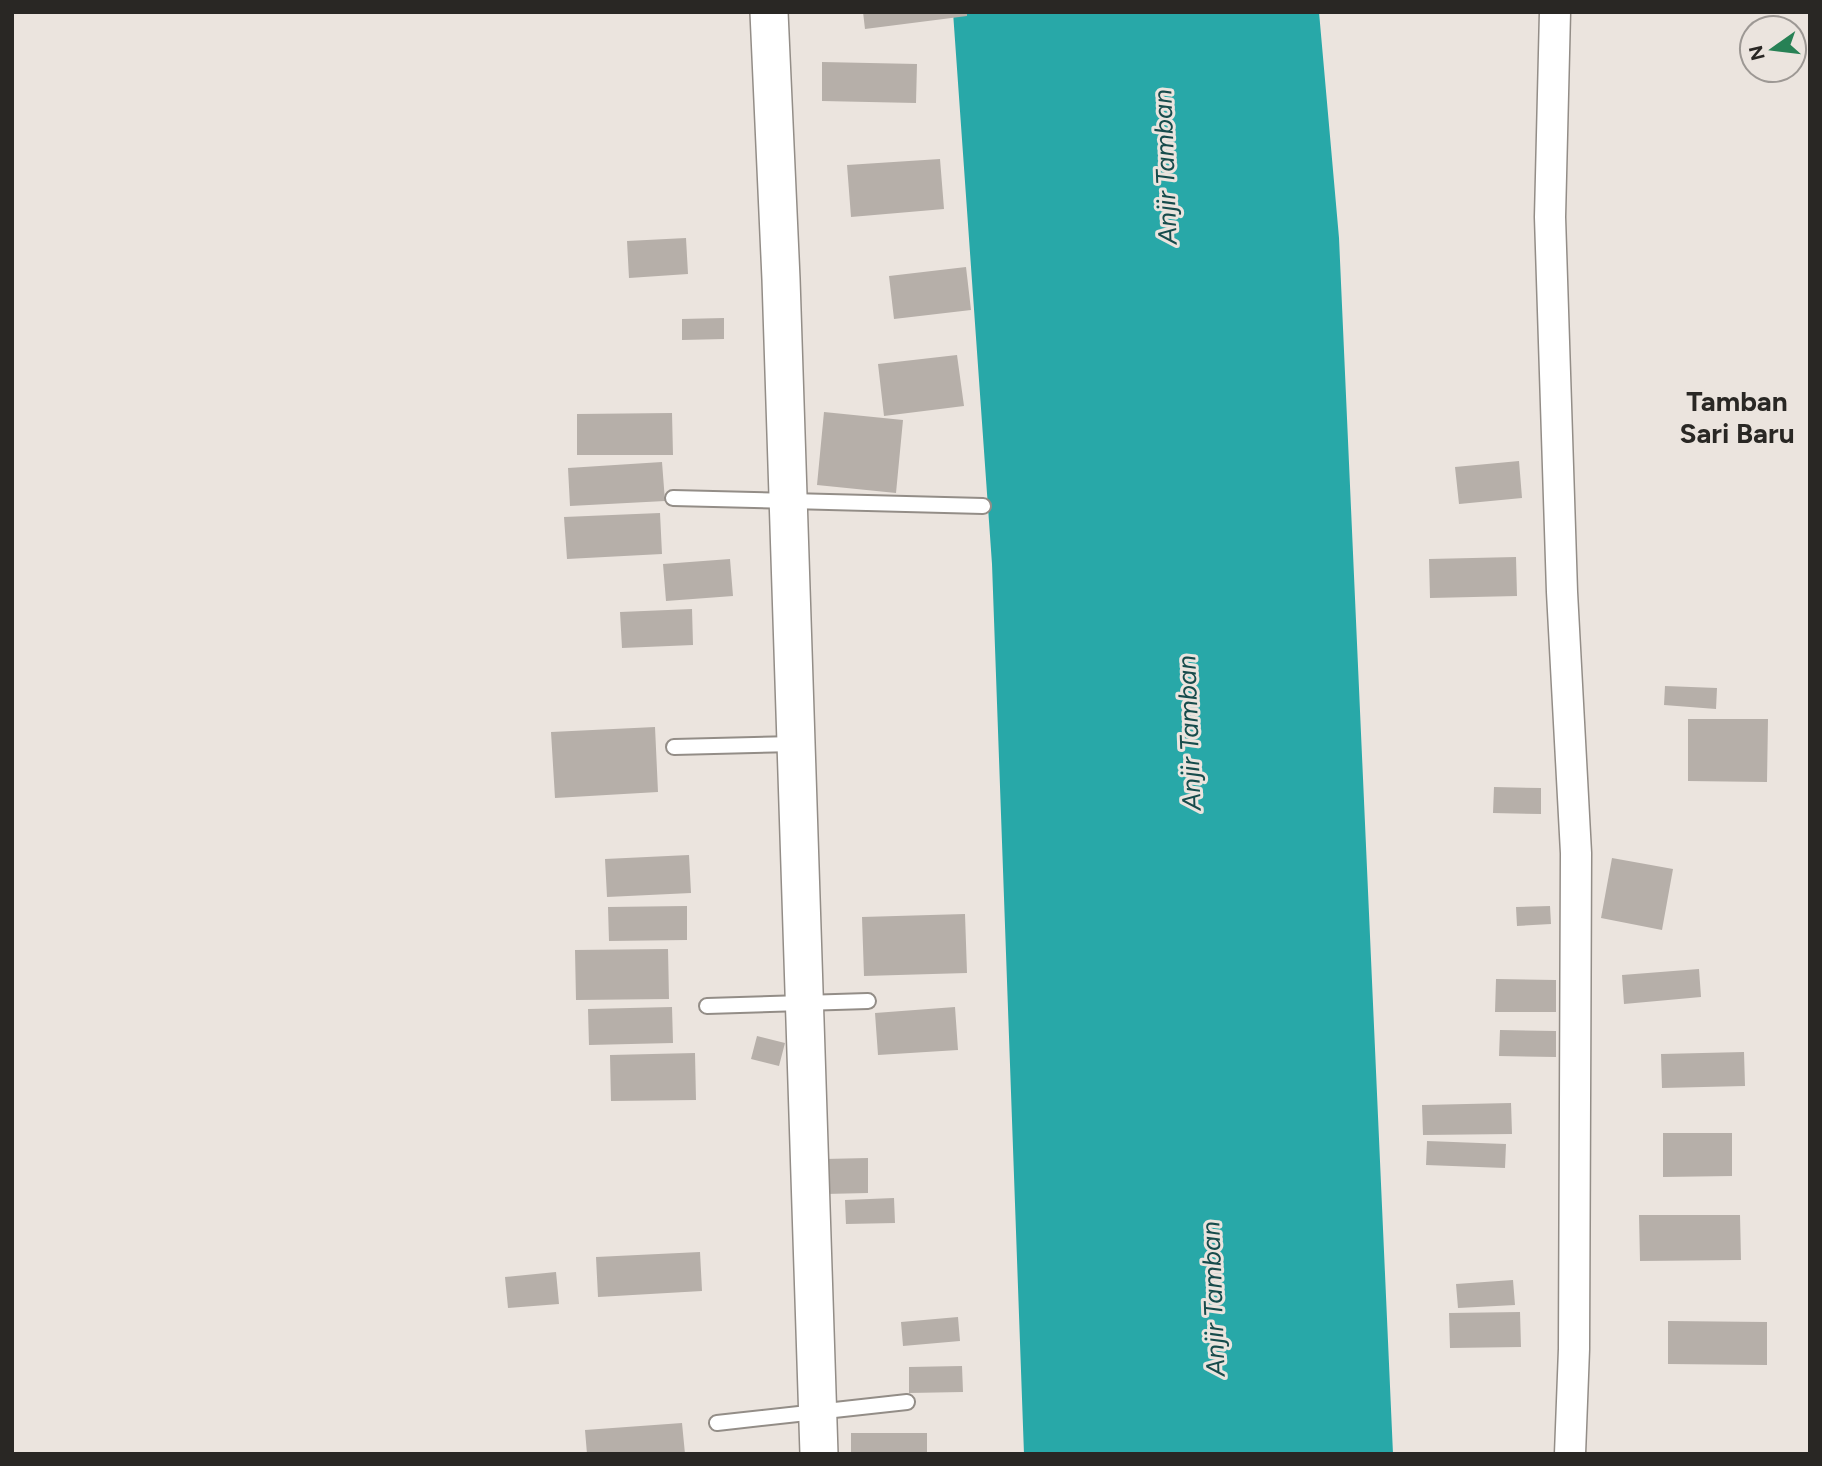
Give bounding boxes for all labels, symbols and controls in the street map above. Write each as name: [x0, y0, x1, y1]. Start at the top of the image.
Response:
north arrow: [1738, 14, 1808, 84]
text: N: [1744, 43, 1770, 63]
water label: Anjir Tamban: [1146, 89, 1184, 246]
district label: Tamban Sari Baru: [1679, 384, 1795, 450]
water label: Anjir Tamban: [1170, 655, 1208, 812]
water label: Anjir Tamban: [1194, 1221, 1232, 1378]

